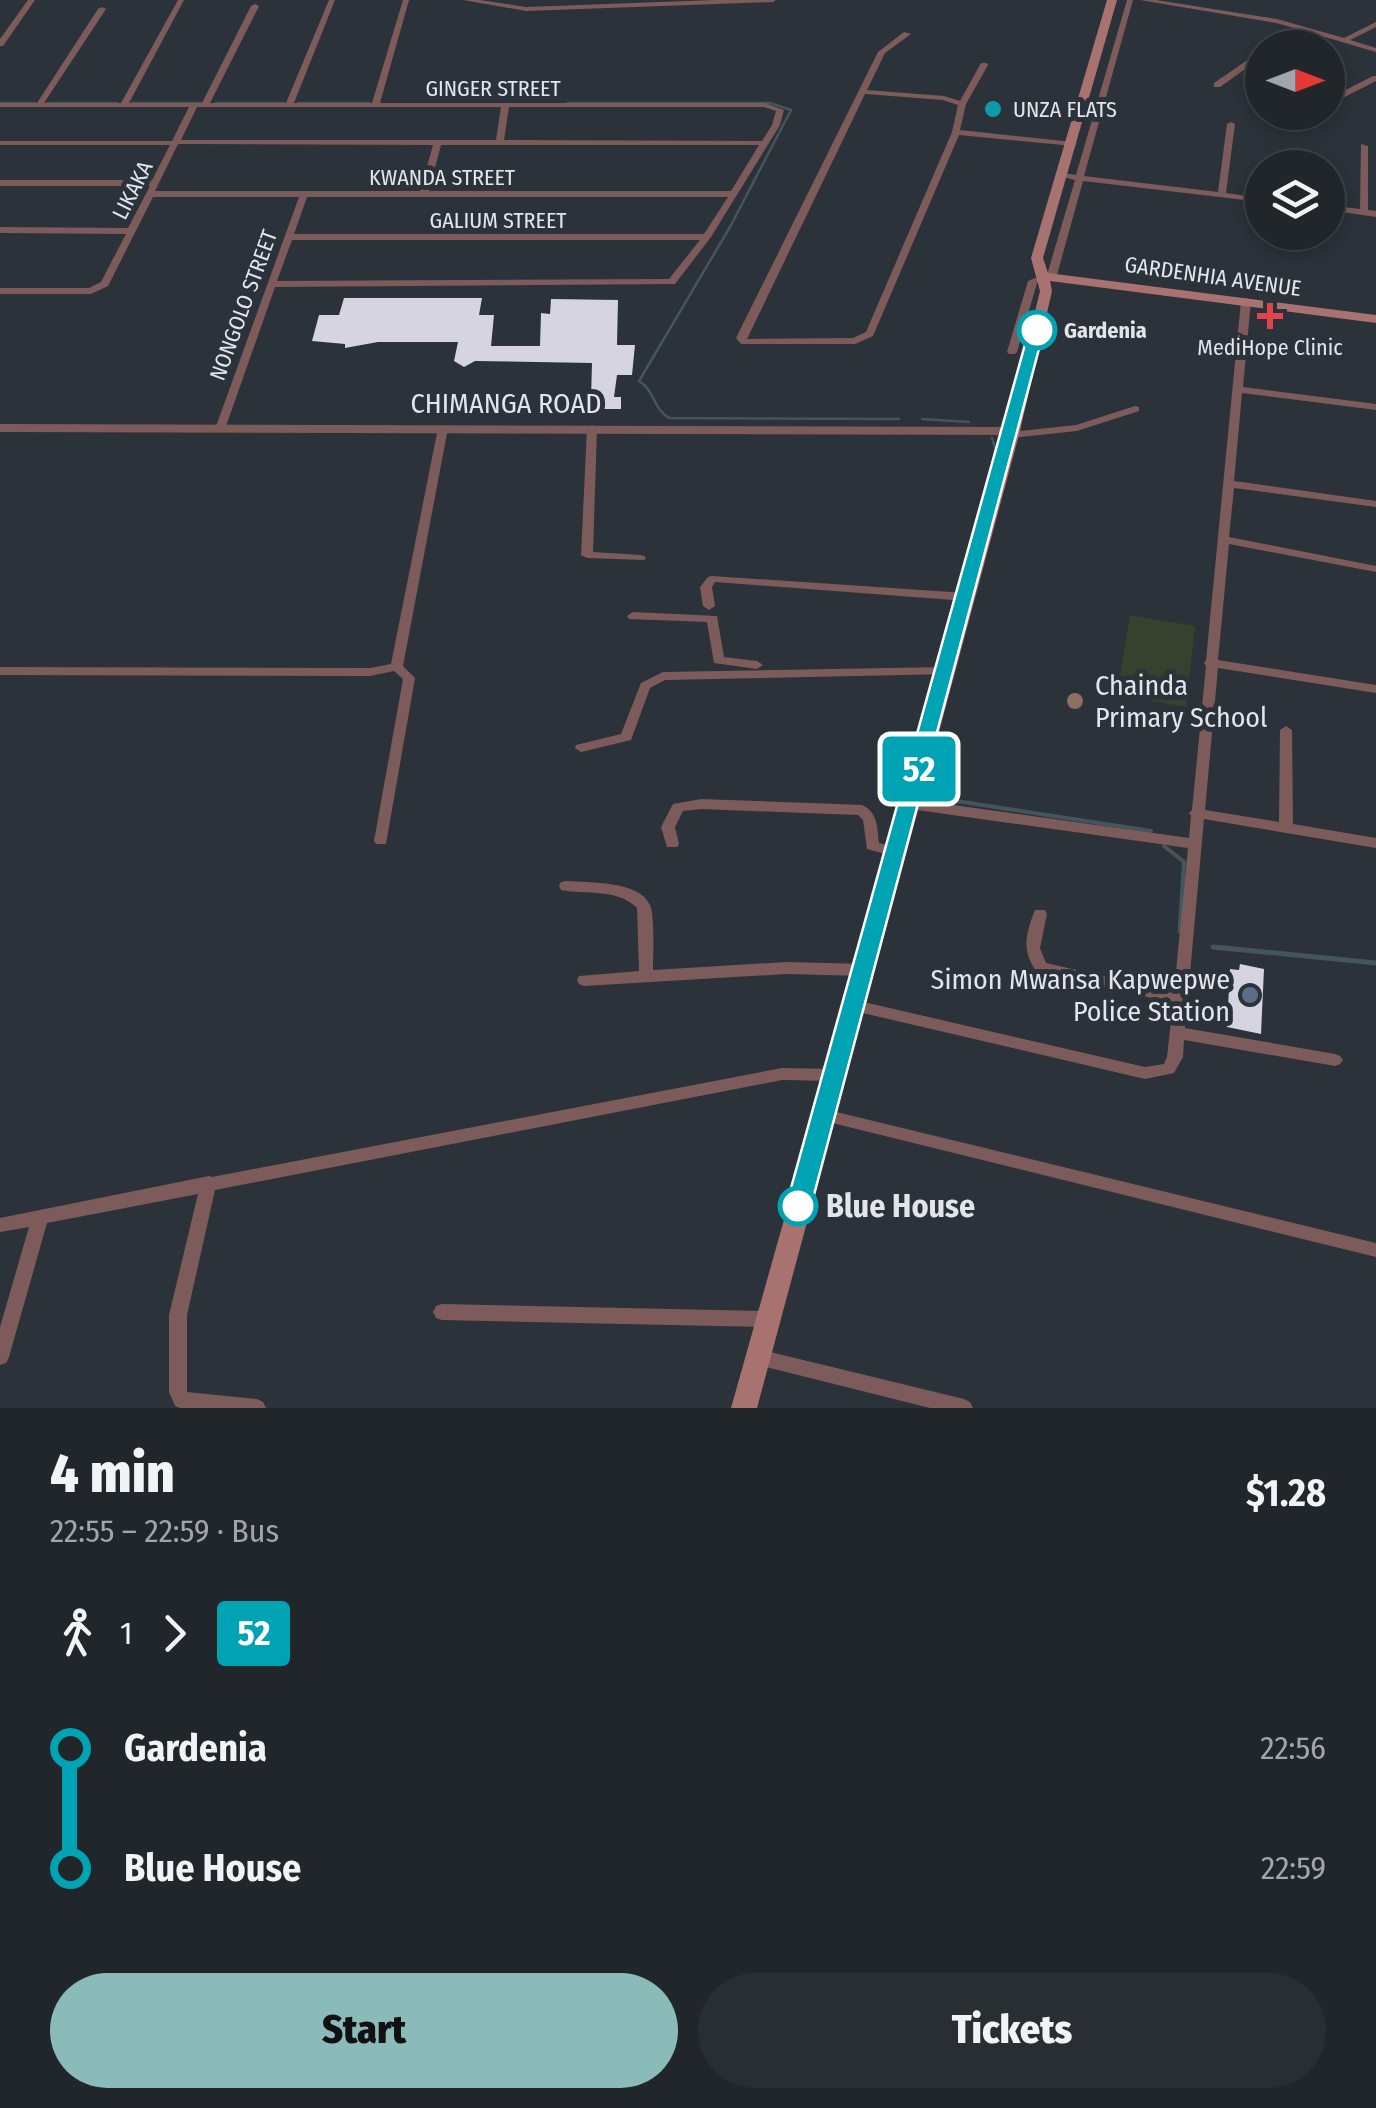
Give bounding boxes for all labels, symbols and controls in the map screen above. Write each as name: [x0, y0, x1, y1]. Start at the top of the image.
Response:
north arrow: [1245, 30, 1345, 130]
map controls: [1245, 30, 1345, 250]
street label: GINGER STREET: [425, 75, 561, 102]
place label: UNZA FLATS: [1013, 96, 1117, 123]
marker: UNZA FLATS: [982, 98, 1004, 120]
button: layers: [1245, 150, 1345, 250]
street label: LIKAKA: [106, 156, 159, 224]
street label: KWANDA STREET: [369, 164, 516, 191]
street label: GALIUM STREET: [430, 207, 567, 234]
street label: NONGOLO STREET: [204, 226, 283, 384]
street label: GARDENHIA AVENUE: [1123, 251, 1303, 302]
marker: MediHope Clinic: [1257, 303, 1283, 329]
marker: Gardenia: [1018, 311, 1056, 349]
place label: Gardenia: [1064, 317, 1147, 344]
place label: MediHope Clinic: [1197, 334, 1343, 361]
street label: CHIMANGA ROAD: [411, 387, 601, 420]
place label: Chainda Primary School: [1095, 669, 1267, 734]
marker: Chainda Primary School: [1064, 690, 1086, 712]
line badge: 52: [874, 736, 964, 802]
text: 52: [903, 748, 935, 790]
place label: Simon Mwansa Kapwepwe Police Station: [931, 963, 1230, 1028]
marker: Simon Mwansa Kapwepwe Police Station: [1239, 984, 1261, 1006]
marker: Blue House: [779, 1187, 817, 1225]
place label: Blue House: [826, 1187, 975, 1225]
text: 4 min: [50, 1441, 175, 1507]
text: $1.28: [1246, 1470, 1326, 1516]
text: 22:55 – 22:59 · Bus: [50, 1512, 279, 1550]
icon: walk: [50, 1606, 105, 1661]
icon: forward: [147, 1606, 202, 1661]
text: 52: [237, 1612, 270, 1654]
text: 1: [120, 1614, 132, 1652]
text: Gardenia: [124, 1725, 267, 1771]
text: 22:56: [1260, 1729, 1326, 1767]
text: Blue House: [124, 1845, 301, 1891]
text: 22:59: [1261, 1849, 1326, 1887]
button: Start: [50, 1973, 678, 2088]
button: Tickets: [698, 1973, 1326, 2088]

